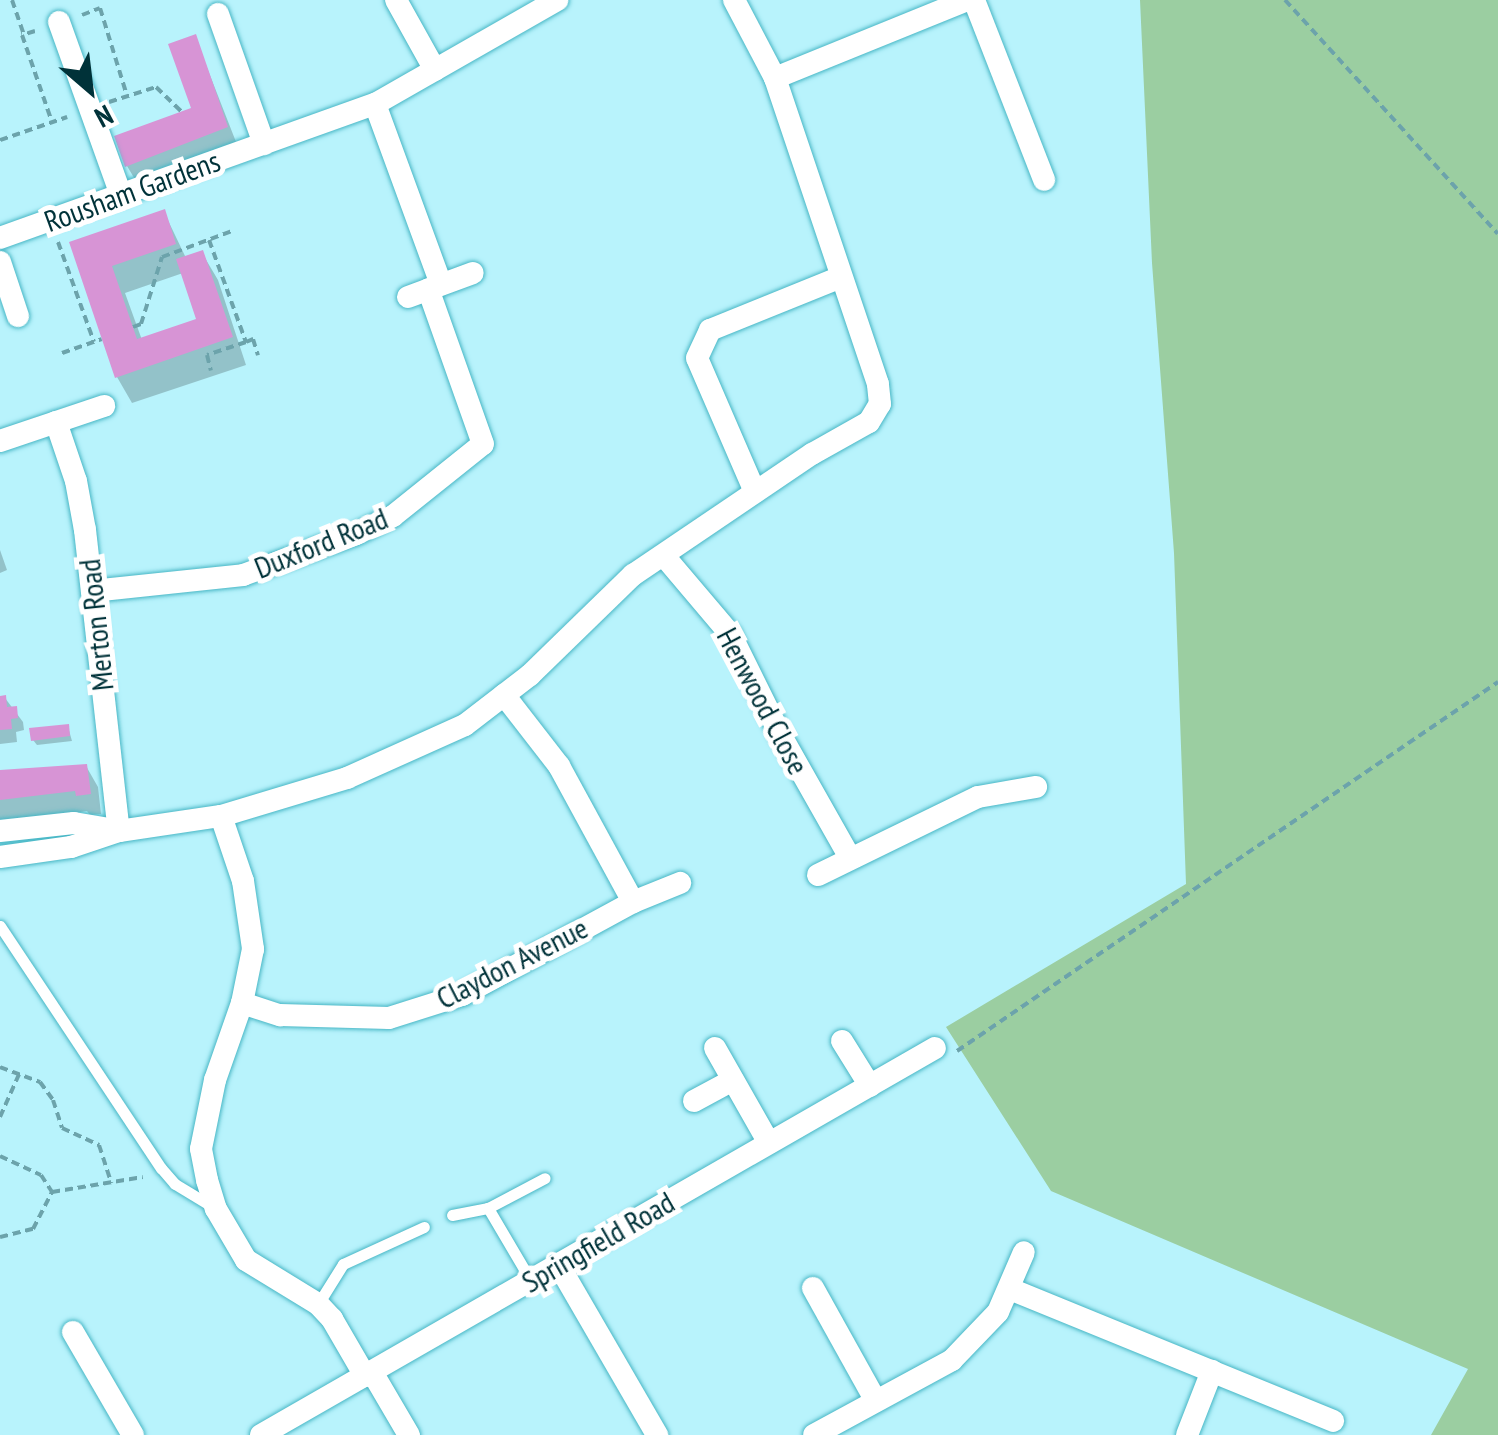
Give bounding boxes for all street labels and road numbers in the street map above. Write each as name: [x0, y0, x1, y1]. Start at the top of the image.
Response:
street label: Rousham Gardens: [39, 143, 225, 239]
street label: Duxford Road: [249, 500, 393, 586]
street label: Merton Road: [71, 557, 121, 693]
street label: Henwood Close: [709, 622, 817, 780]
street label: Claydon Avenue: [430, 909, 594, 1017]
street label: Springfield Road: [515, 1184, 681, 1300]

